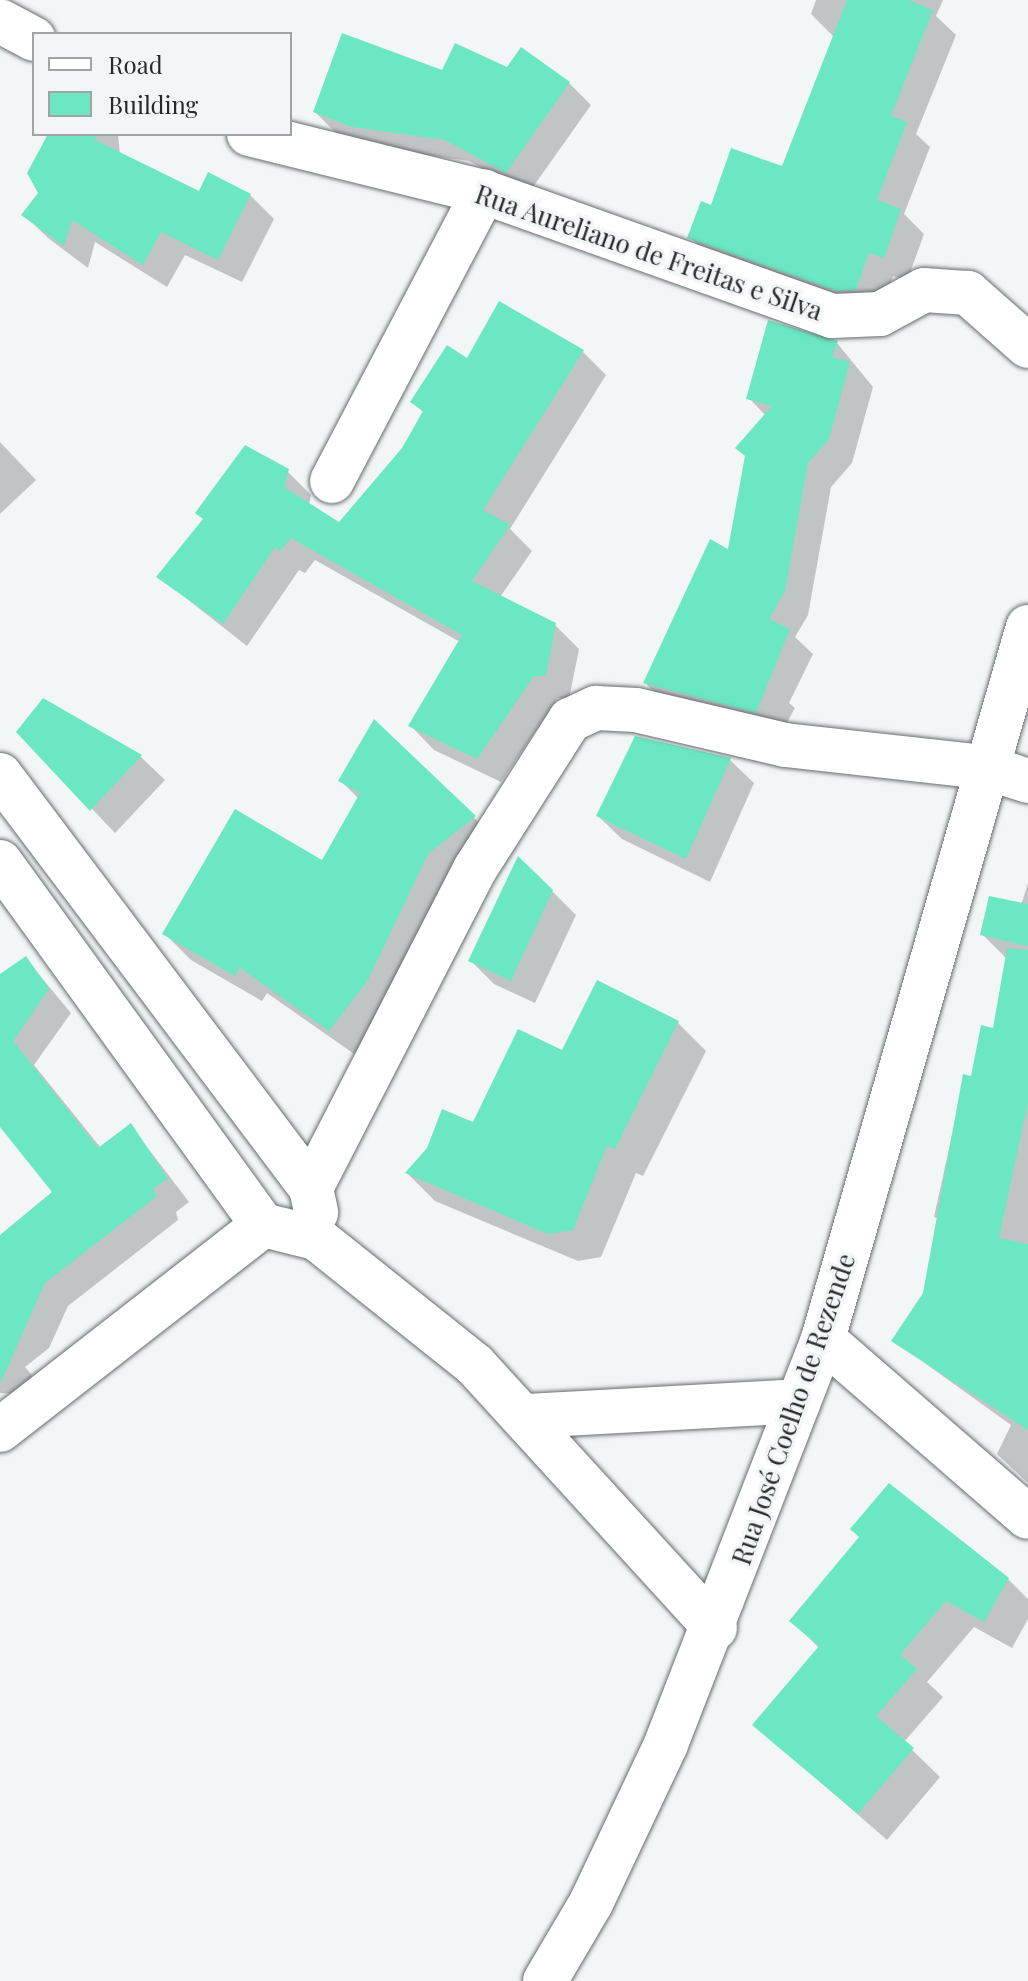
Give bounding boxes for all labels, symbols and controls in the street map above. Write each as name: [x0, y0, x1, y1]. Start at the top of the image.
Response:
legend: [32, 32, 292, 136]
text: Road: [108, 48, 163, 80]
text: Building: [108, 88, 198, 120]
street label: Rua Aureliano de Freitas e Silva: [471, 178, 827, 326]
street label: Rua José Coelho de Rezende: [725, 1249, 861, 1569]

